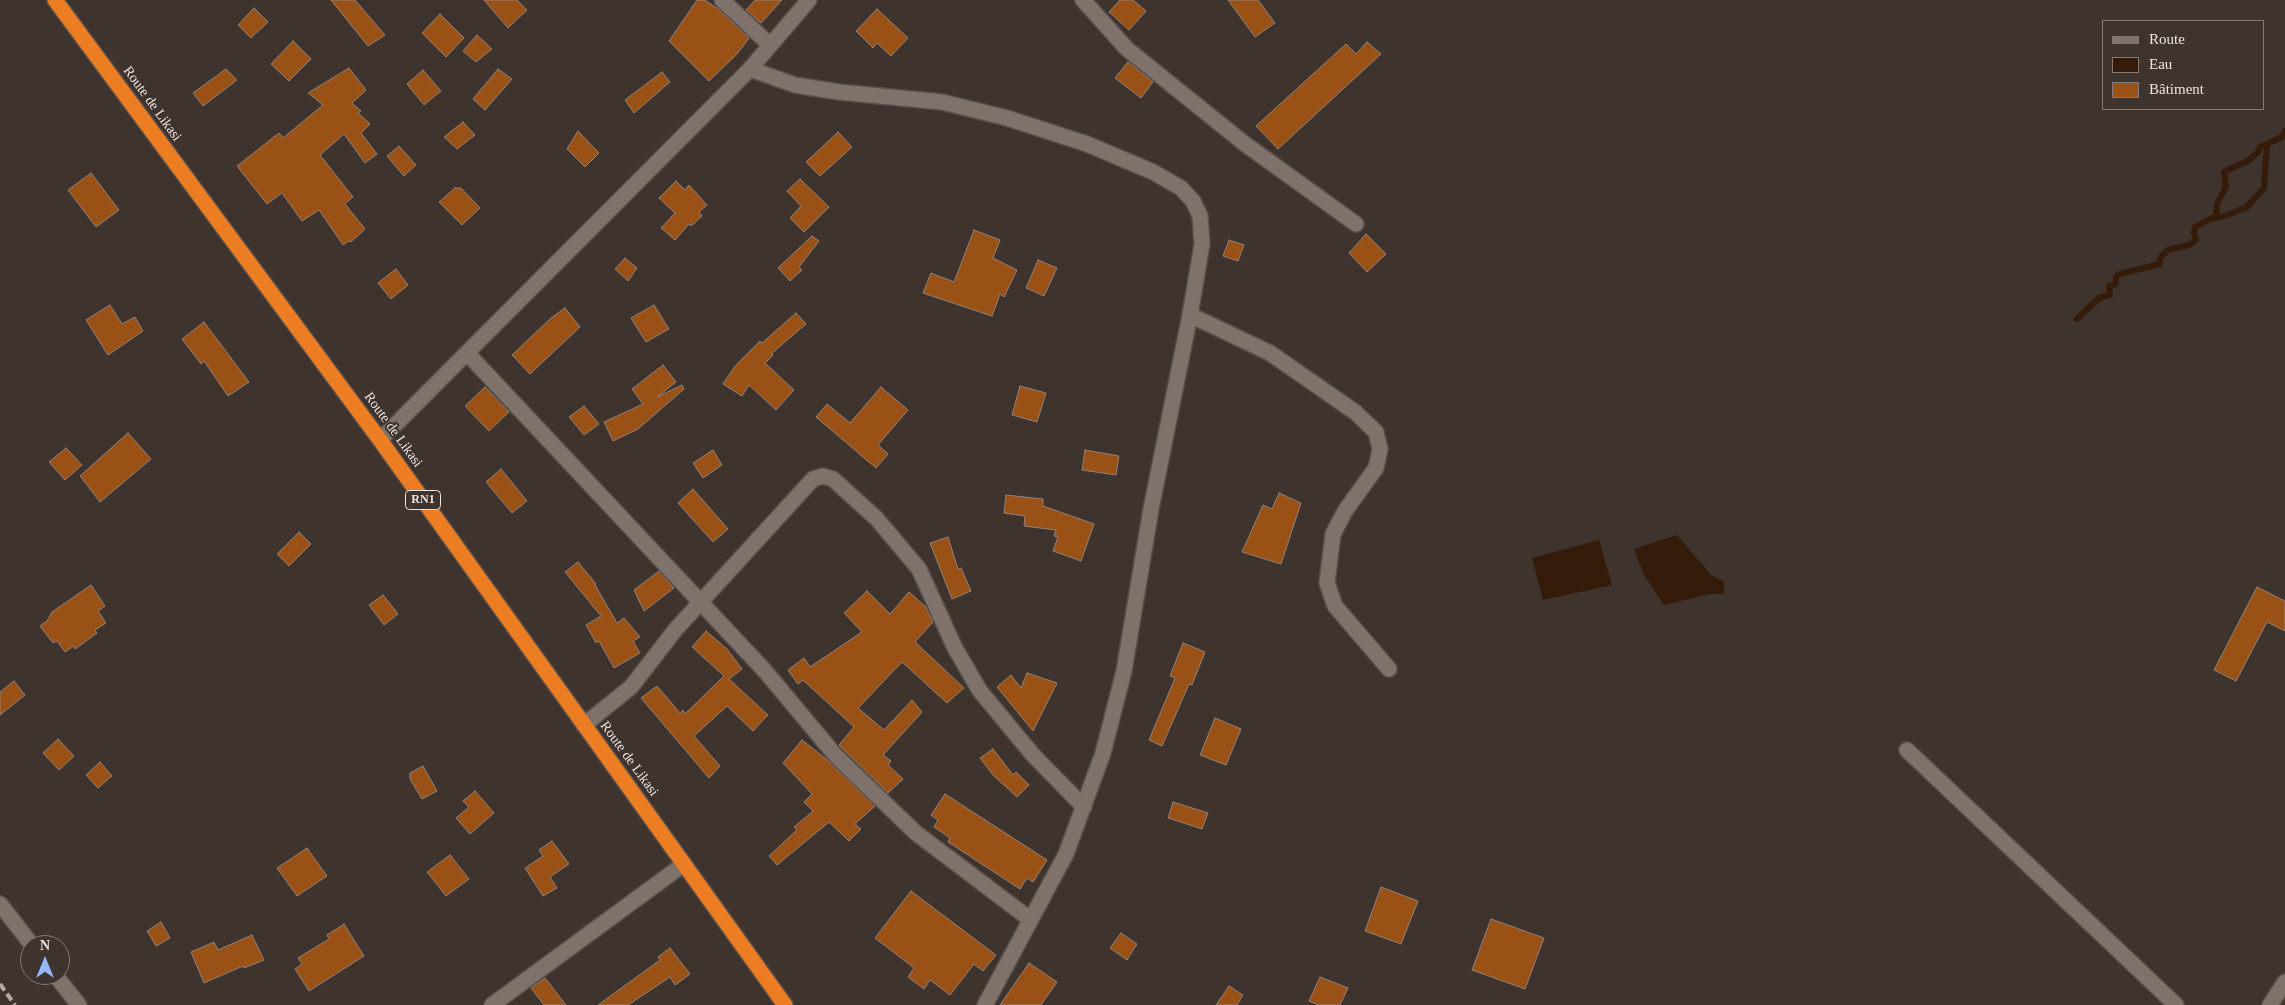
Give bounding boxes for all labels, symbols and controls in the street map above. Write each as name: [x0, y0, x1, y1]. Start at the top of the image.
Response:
legend: [2102, 20, 2265, 110]
text: Route: [2149, 31, 2185, 47]
text: Eau: [2149, 56, 2172, 72]
street label: Route de Likasi: [119, 63, 185, 145]
text: Bâtiment: [2149, 81, 2204, 97]
street label: Route de Likasi: [360, 389, 426, 471]
road number: RN1: [406, 490, 440, 510]
street label: Route de Likasi: [596, 718, 662, 800]
north arrow: [20, 935, 70, 985]
text: N: [40, 938, 50, 953]

